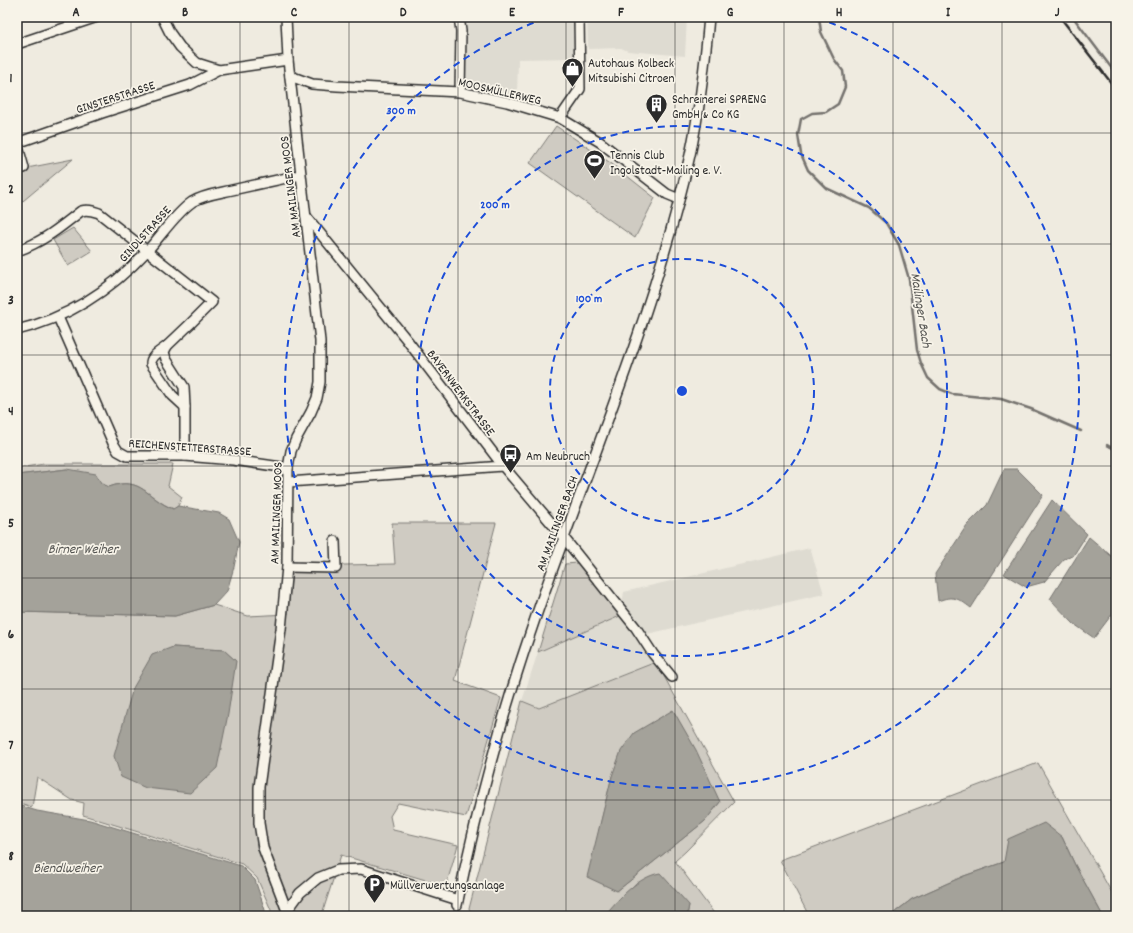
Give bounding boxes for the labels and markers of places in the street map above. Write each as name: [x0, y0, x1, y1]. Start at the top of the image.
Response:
place label: Autohaus Kolbeck Mitsubishi Citroen: [588, 55, 675, 89]
shop icon: Autohaus Kolbeck Mitsubishi Citroen: [560, 56, 586, 89]
place label: Schreinerei SPRENG GmbH & Co KG: [672, 91, 766, 125]
building icon: Schreinerei SPRENG GmbH & Co KG: [644, 92, 670, 125]
place label: Tennis Club Ingolstadt-Mailing e. V.: [610, 147, 722, 181]
sports icon: Tennis Club Ingolstadt-Mailing e. V.: [581, 148, 607, 181]
centre of rings: [675, 384, 689, 398]
bus stop icon: Am Neubruch: [497, 442, 523, 475]
place label: Am Neubruch: [526, 448, 590, 467]
parking icon: Müllverwertungsanlage: [361, 871, 387, 904]
place label: Müllverwertungsanlage: [390, 877, 505, 896]

